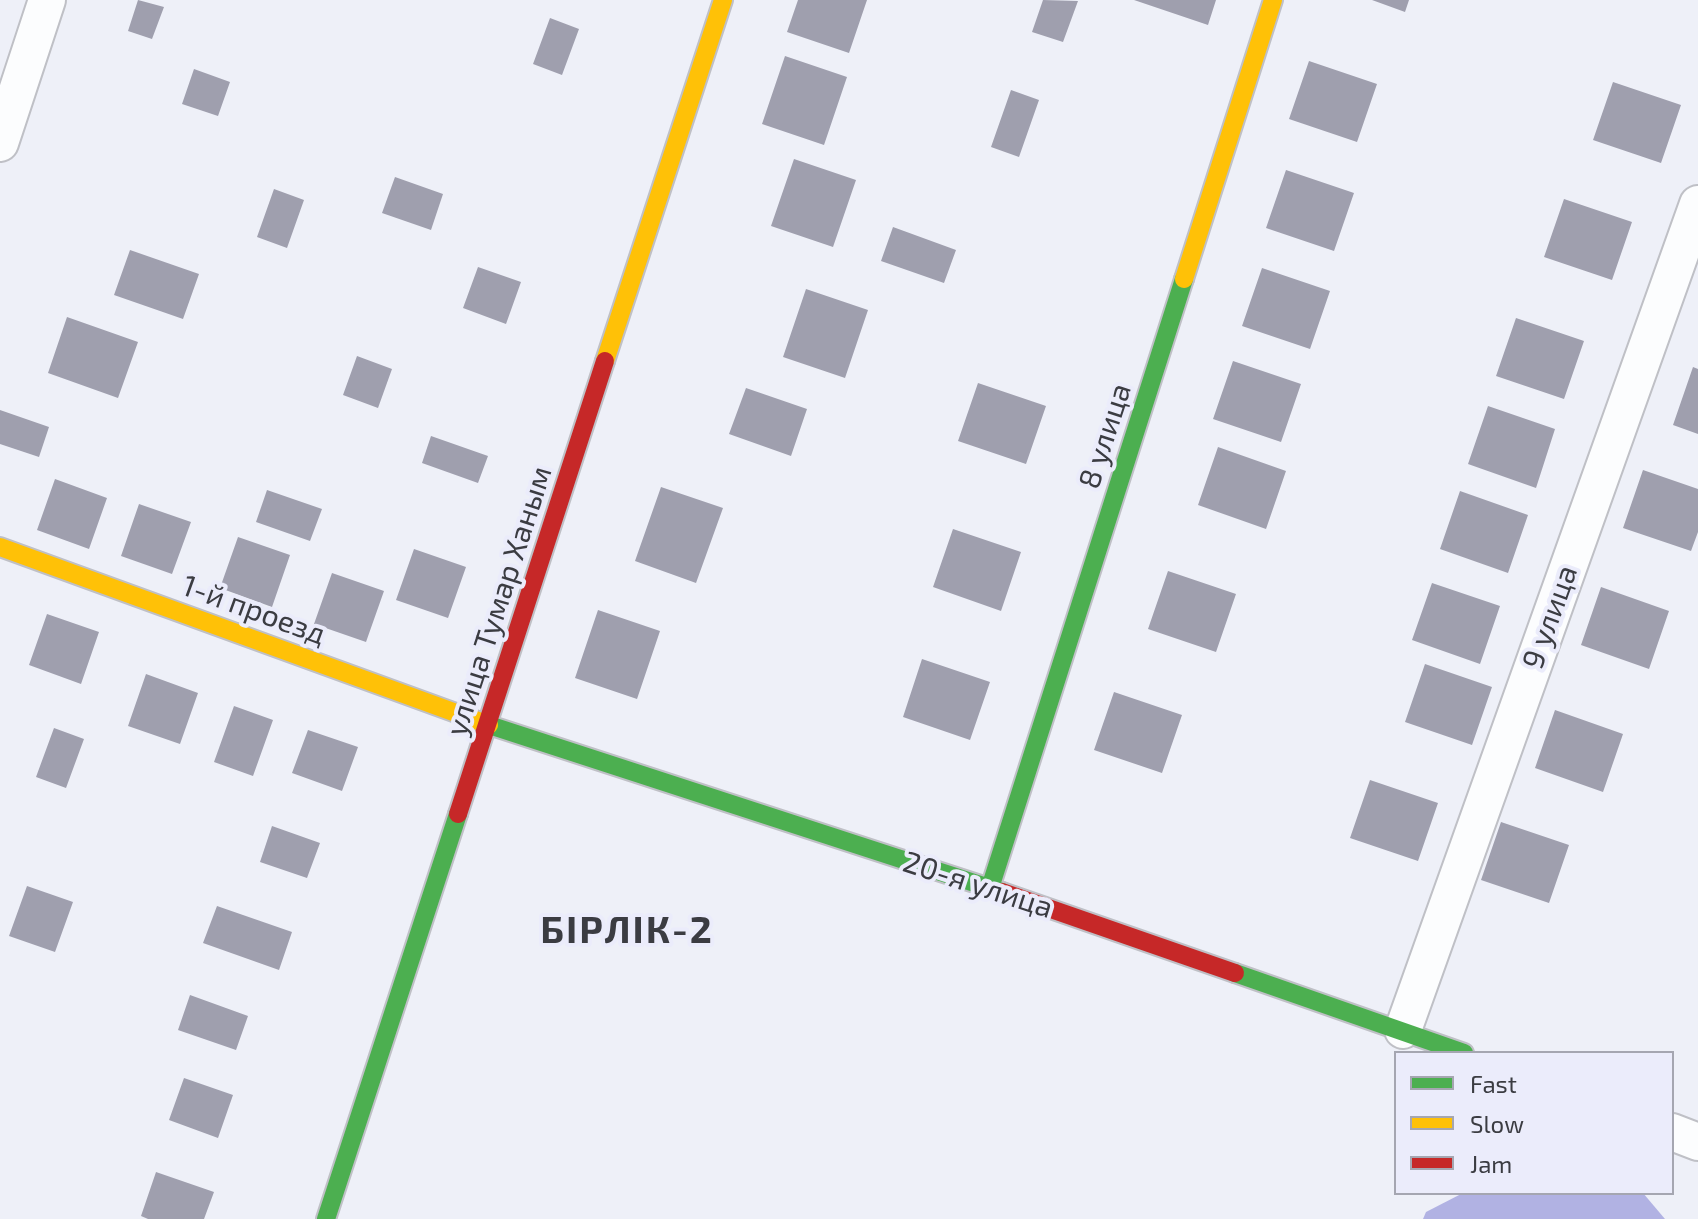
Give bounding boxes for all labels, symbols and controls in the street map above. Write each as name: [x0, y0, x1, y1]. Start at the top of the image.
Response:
street label: 8 улица: [1071, 379, 1139, 493]
street label: улица Тумар Ханым: [438, 462, 560, 740]
street label: 9 улица: [1515, 560, 1585, 674]
street label: 1-й проезд: [177, 567, 331, 653]
street label: 20-я улица: [899, 844, 1057, 926]
district label: БІРЛІК-2: [540, 907, 714, 953]
legend: [1394, 1051, 1674, 1195]
text: Fast: [1470, 1069, 1517, 1098]
text: Slow: [1470, 1109, 1524, 1138]
text: Jam: [1470, 1149, 1512, 1178]

